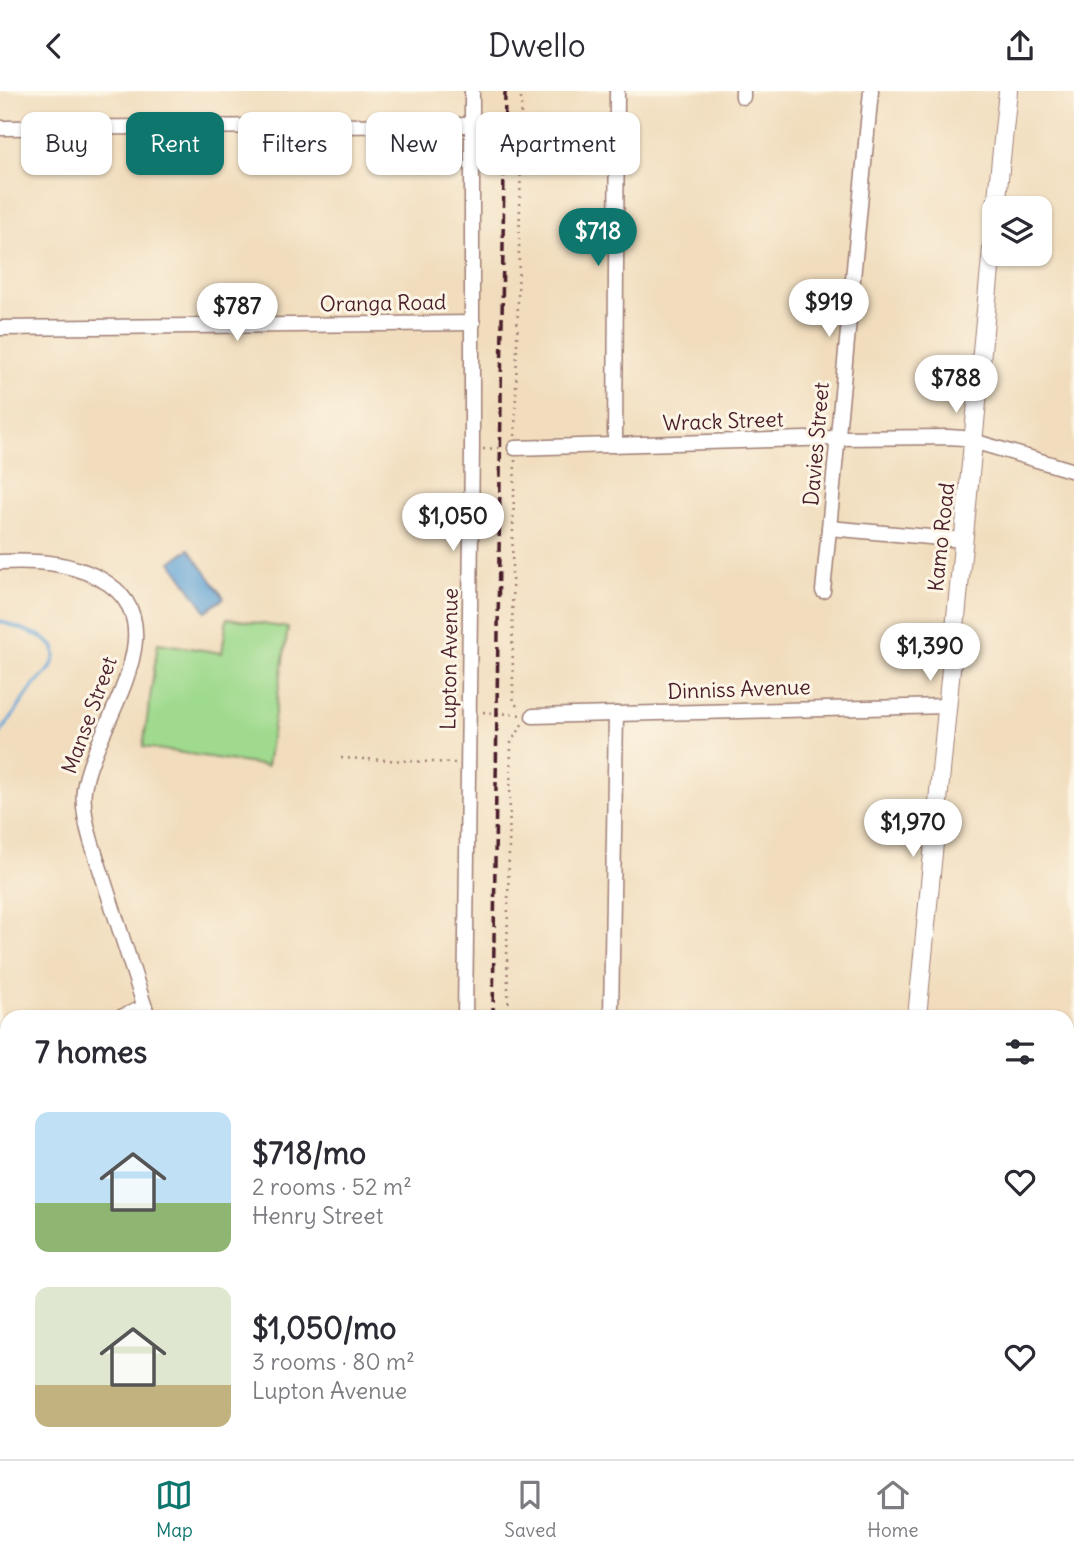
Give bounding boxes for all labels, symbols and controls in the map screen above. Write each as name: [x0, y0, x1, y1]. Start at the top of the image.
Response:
text: Dwello: [488, 25, 586, 66]
icon: back: [35, 27, 73, 65]
icon: share: [1001, 27, 1039, 65]
chip: Buy: [21, 112, 112, 175]
chip: Rent: [126, 112, 224, 175]
chip: Filters: [238, 112, 352, 175]
chip: New: [366, 112, 462, 175]
chip: Apartment: [476, 112, 640, 175]
map controls: [982, 196, 1052, 266]
button: layers: [982, 196, 1052, 266]
pin: $718: [557, 209, 639, 268]
text: $718: [575, 216, 621, 245]
pin: $919: [788, 279, 870, 339]
pin: $787: [196, 283, 278, 343]
text: $919: [805, 287, 853, 316]
street label: Oranga Road: [319, 288, 447, 318]
text: $787: [213, 291, 261, 320]
pin: $788: [915, 355, 997, 415]
text: $788: [931, 363, 981, 392]
street label: Davies Street: [797, 381, 835, 507]
street label: Wrack Street: [662, 405, 784, 437]
street label: Kamo Road: [922, 481, 960, 593]
pin: $1,050: [396, 493, 510, 553]
text: $1,050: [418, 501, 488, 530]
street label: Lupton Avenue: [434, 588, 464, 730]
pin: $1,390: [873, 623, 987, 683]
text: $1,390: [896, 631, 964, 660]
street label: Manse Street: [55, 653, 123, 777]
street label: Dinniss Avenue: [667, 673, 811, 705]
pin: $1,970: [856, 799, 970, 859]
text: $1,970: [880, 807, 946, 836]
text: 7 homes: [35, 1033, 147, 1071]
icon: filters: [1001, 1033, 1039, 1071]
text: $718/mo: [252, 1134, 366, 1172]
icon: home: [91, 1140, 175, 1224]
icon: heart: [1001, 1163, 1039, 1201]
text: 2 rooms · 52 m²: [252, 1172, 412, 1201]
text: Henry Street: [252, 1201, 383, 1230]
text: $1,050/mo: [252, 1309, 396, 1347]
icon: home: [91, 1315, 175, 1399]
icon: heart: [1001, 1338, 1039, 1376]
text: 3 rooms · 80 m²: [252, 1347, 415, 1376]
text: Lupton Avenue: [252, 1376, 407, 1405]
tab: Map: [155, 1476, 193, 1542]
tab: Saved: [504, 1476, 556, 1542]
tab: Home: [867, 1476, 919, 1542]

